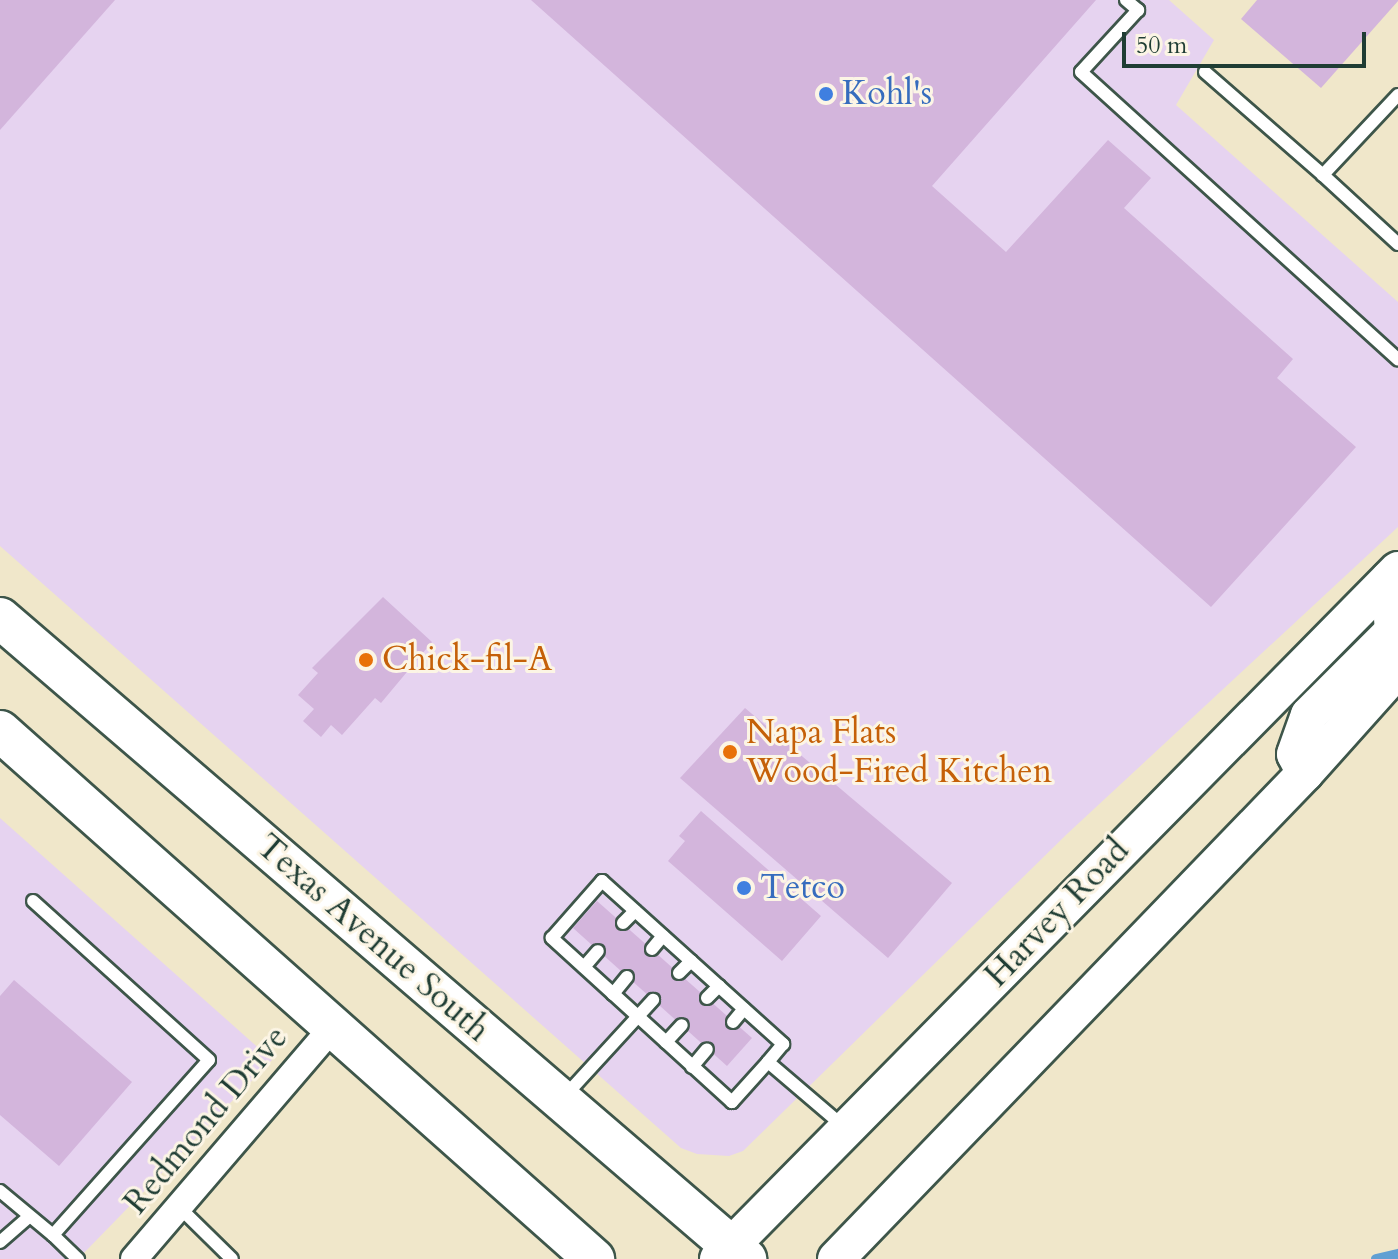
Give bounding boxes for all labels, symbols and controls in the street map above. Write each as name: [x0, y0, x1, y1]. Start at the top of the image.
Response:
scale bar: [1126, 16, 1370, 66]
text: 50 m: [1136, 29, 1187, 62]
place label: Kohl's: [842, 74, 932, 114]
marker: Kohl's: [817, 85, 835, 103]
place label: Chick-fil-A: [382, 640, 552, 680]
marker: Chick-fil-A: [357, 651, 375, 669]
place label: Napa Flats Wood-Fired Kitchen: [746, 712, 1052, 792]
marker: Napa Flats Wood-Fired Kitchen: [721, 743, 739, 761]
street label: Texas Avenue South: [248, 826, 498, 1050]
street label: Harvey Road: [976, 831, 1138, 995]
place label: Tetco: [760, 868, 845, 908]
marker: Tetco: [735, 879, 753, 897]
street label: Redmond Drive: [115, 1018, 297, 1222]

